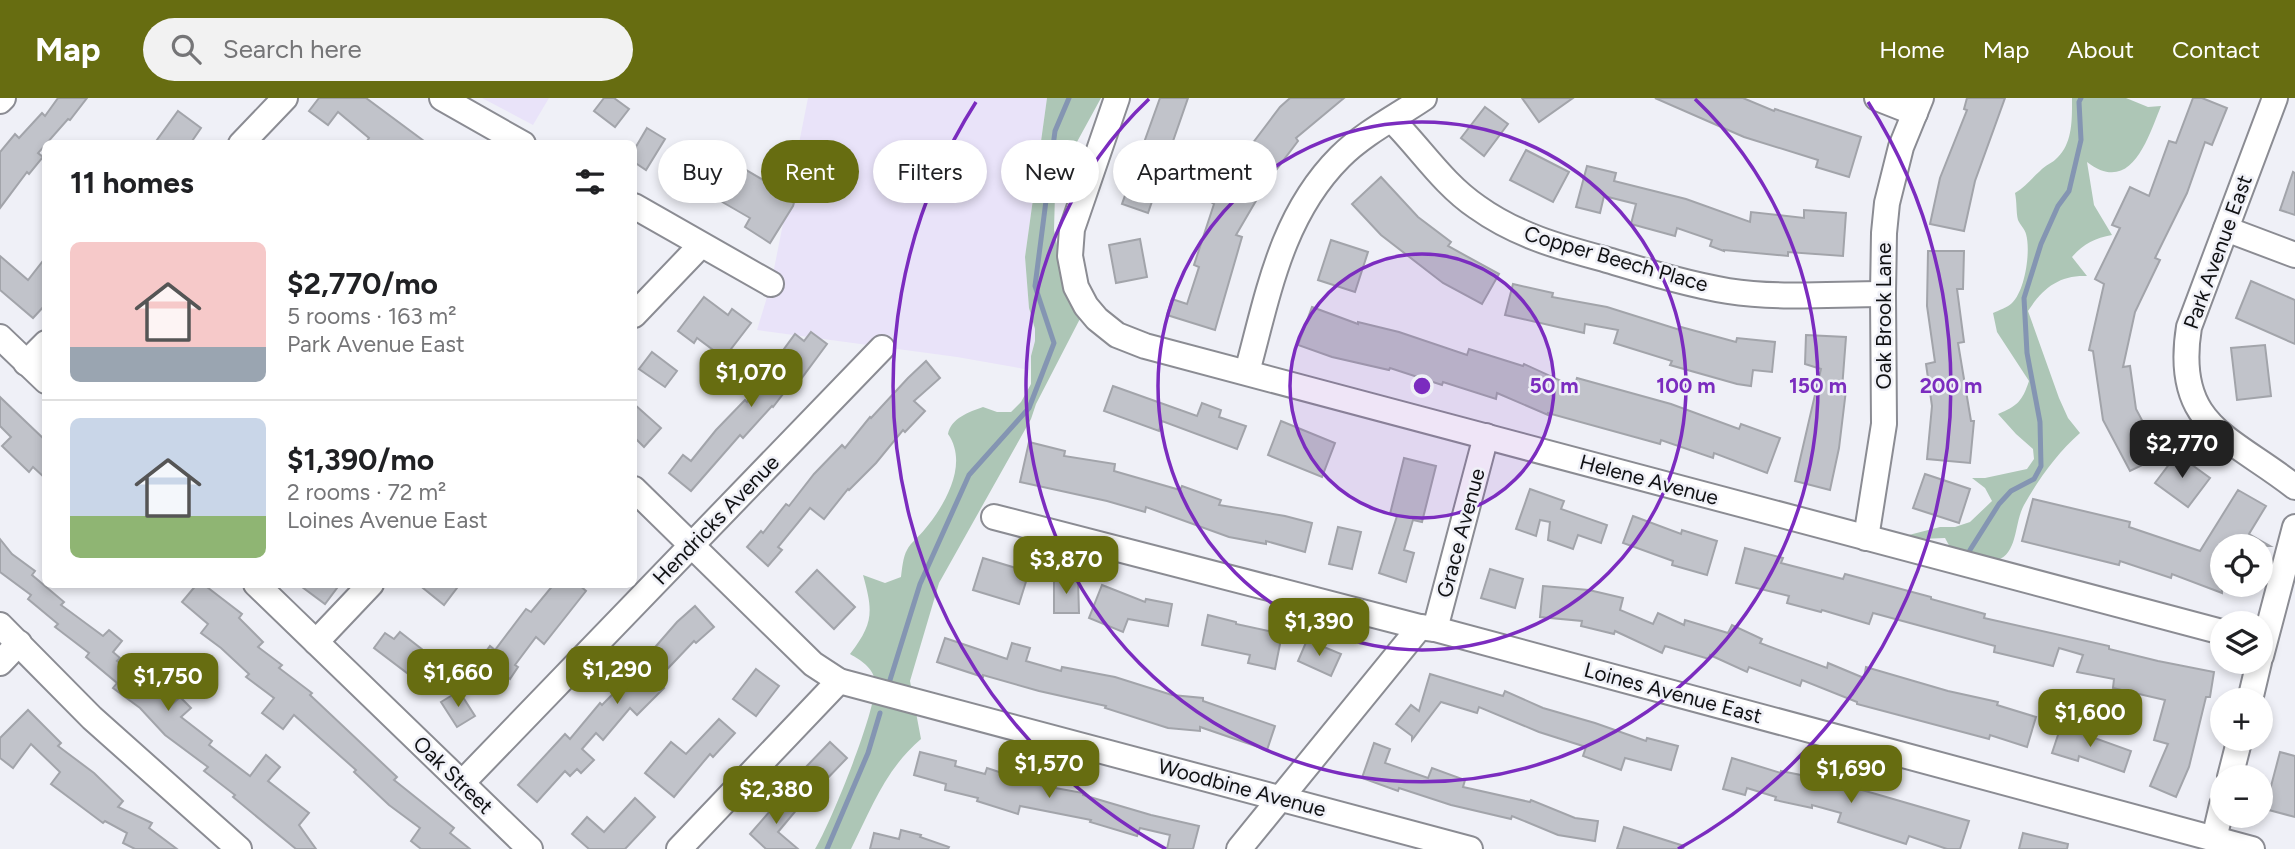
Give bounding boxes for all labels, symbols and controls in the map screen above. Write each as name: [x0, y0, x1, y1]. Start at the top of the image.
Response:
search box: [143, 18, 633, 81]
text: Map: [35, 30, 101, 69]
icon: search: [167, 30, 205, 68]
text: Search here: [223, 33, 362, 65]
text: Home: [1879, 35, 1945, 64]
text: Map: [1983, 35, 2029, 64]
text: About: [2067, 35, 2134, 64]
text: Contact: [2172, 35, 2260, 64]
chip: Buy: [658, 140, 747, 203]
chip: Rent: [761, 140, 859, 203]
chip: Filters: [873, 140, 987, 203]
chip: New: [1001, 140, 1099, 203]
chip: Apartment: [1113, 140, 1277, 203]
icon: filters: [571, 163, 609, 201]
text: 11 homes: [70, 164, 194, 201]
street label: Park Avenue East: [2178, 171, 2257, 332]
street label: Copper Beech Place: [1521, 220, 1711, 297]
street label: Oak Brook Lane: [1871, 243, 1896, 389]
text: $2,770/mo: [287, 265, 438, 302]
icon: home: [126, 270, 210, 354]
text: 5 rooms · 163 m²: [287, 302, 456, 330]
text: Park Avenue East: [287, 330, 465, 358]
pin: $1,070: [694, 350, 808, 409]
text: $1,070: [716, 358, 786, 386]
text: 50 m: [1529, 373, 1579, 398]
text: 100 m: [1656, 373, 1716, 398]
text: 150 m: [1789, 373, 1847, 398]
text: 200 m: [1920, 373, 1982, 398]
centre of rings: [1410, 374, 1434, 398]
pin: $2,770: [2125, 420, 2239, 480]
text: $2,770: [2146, 429, 2218, 457]
text: $1,390/mo: [287, 441, 434, 478]
icon: home: [126, 446, 210, 530]
street label: Helene Avenue: [1577, 449, 1721, 510]
street label: Hendricks Avenue: [647, 450, 784, 590]
street label: Grace Avenue: [1431, 465, 1490, 600]
text: 2 rooms · 72 m²: [287, 478, 446, 506]
text: Loines Avenue East: [287, 506, 488, 534]
map controls: [2210, 534, 2273, 828]
button: locate: [2210, 534, 2273, 597]
pin: $3,870: [1009, 536, 1123, 596]
text: $3,870: [1029, 545, 1103, 573]
pin: $1,390: [1262, 598, 1376, 658]
text: $1,390: [1284, 607, 1354, 635]
button: layers: [2210, 611, 2273, 674]
pin: $1,290: [560, 646, 674, 706]
pin: $1,660: [401, 650, 515, 709]
pin: $1,750: [111, 654, 225, 713]
text: $1,290: [582, 655, 652, 683]
street label: Loines Avenue East: [1581, 657, 1765, 728]
text: $1,660: [423, 658, 493, 686]
text: $1,750: [133, 662, 203, 690]
button: +: [2210, 688, 2273, 751]
pin: $1,600: [2033, 690, 2147, 749]
text: $1,600: [2054, 698, 2126, 726]
street label: Oak Street: [408, 731, 498, 819]
pin: $1,570: [992, 740, 1106, 800]
pin: $1,690: [1794, 746, 1908, 805]
text: $1,570: [1014, 749, 1084, 777]
street label: Woodbine Avenue: [1156, 753, 1329, 822]
text: $1,690: [1816, 754, 1886, 782]
button: −: [2210, 765, 2273, 828]
pin: $2,380: [719, 766, 833, 826]
text: $2,380: [739, 775, 813, 803]

